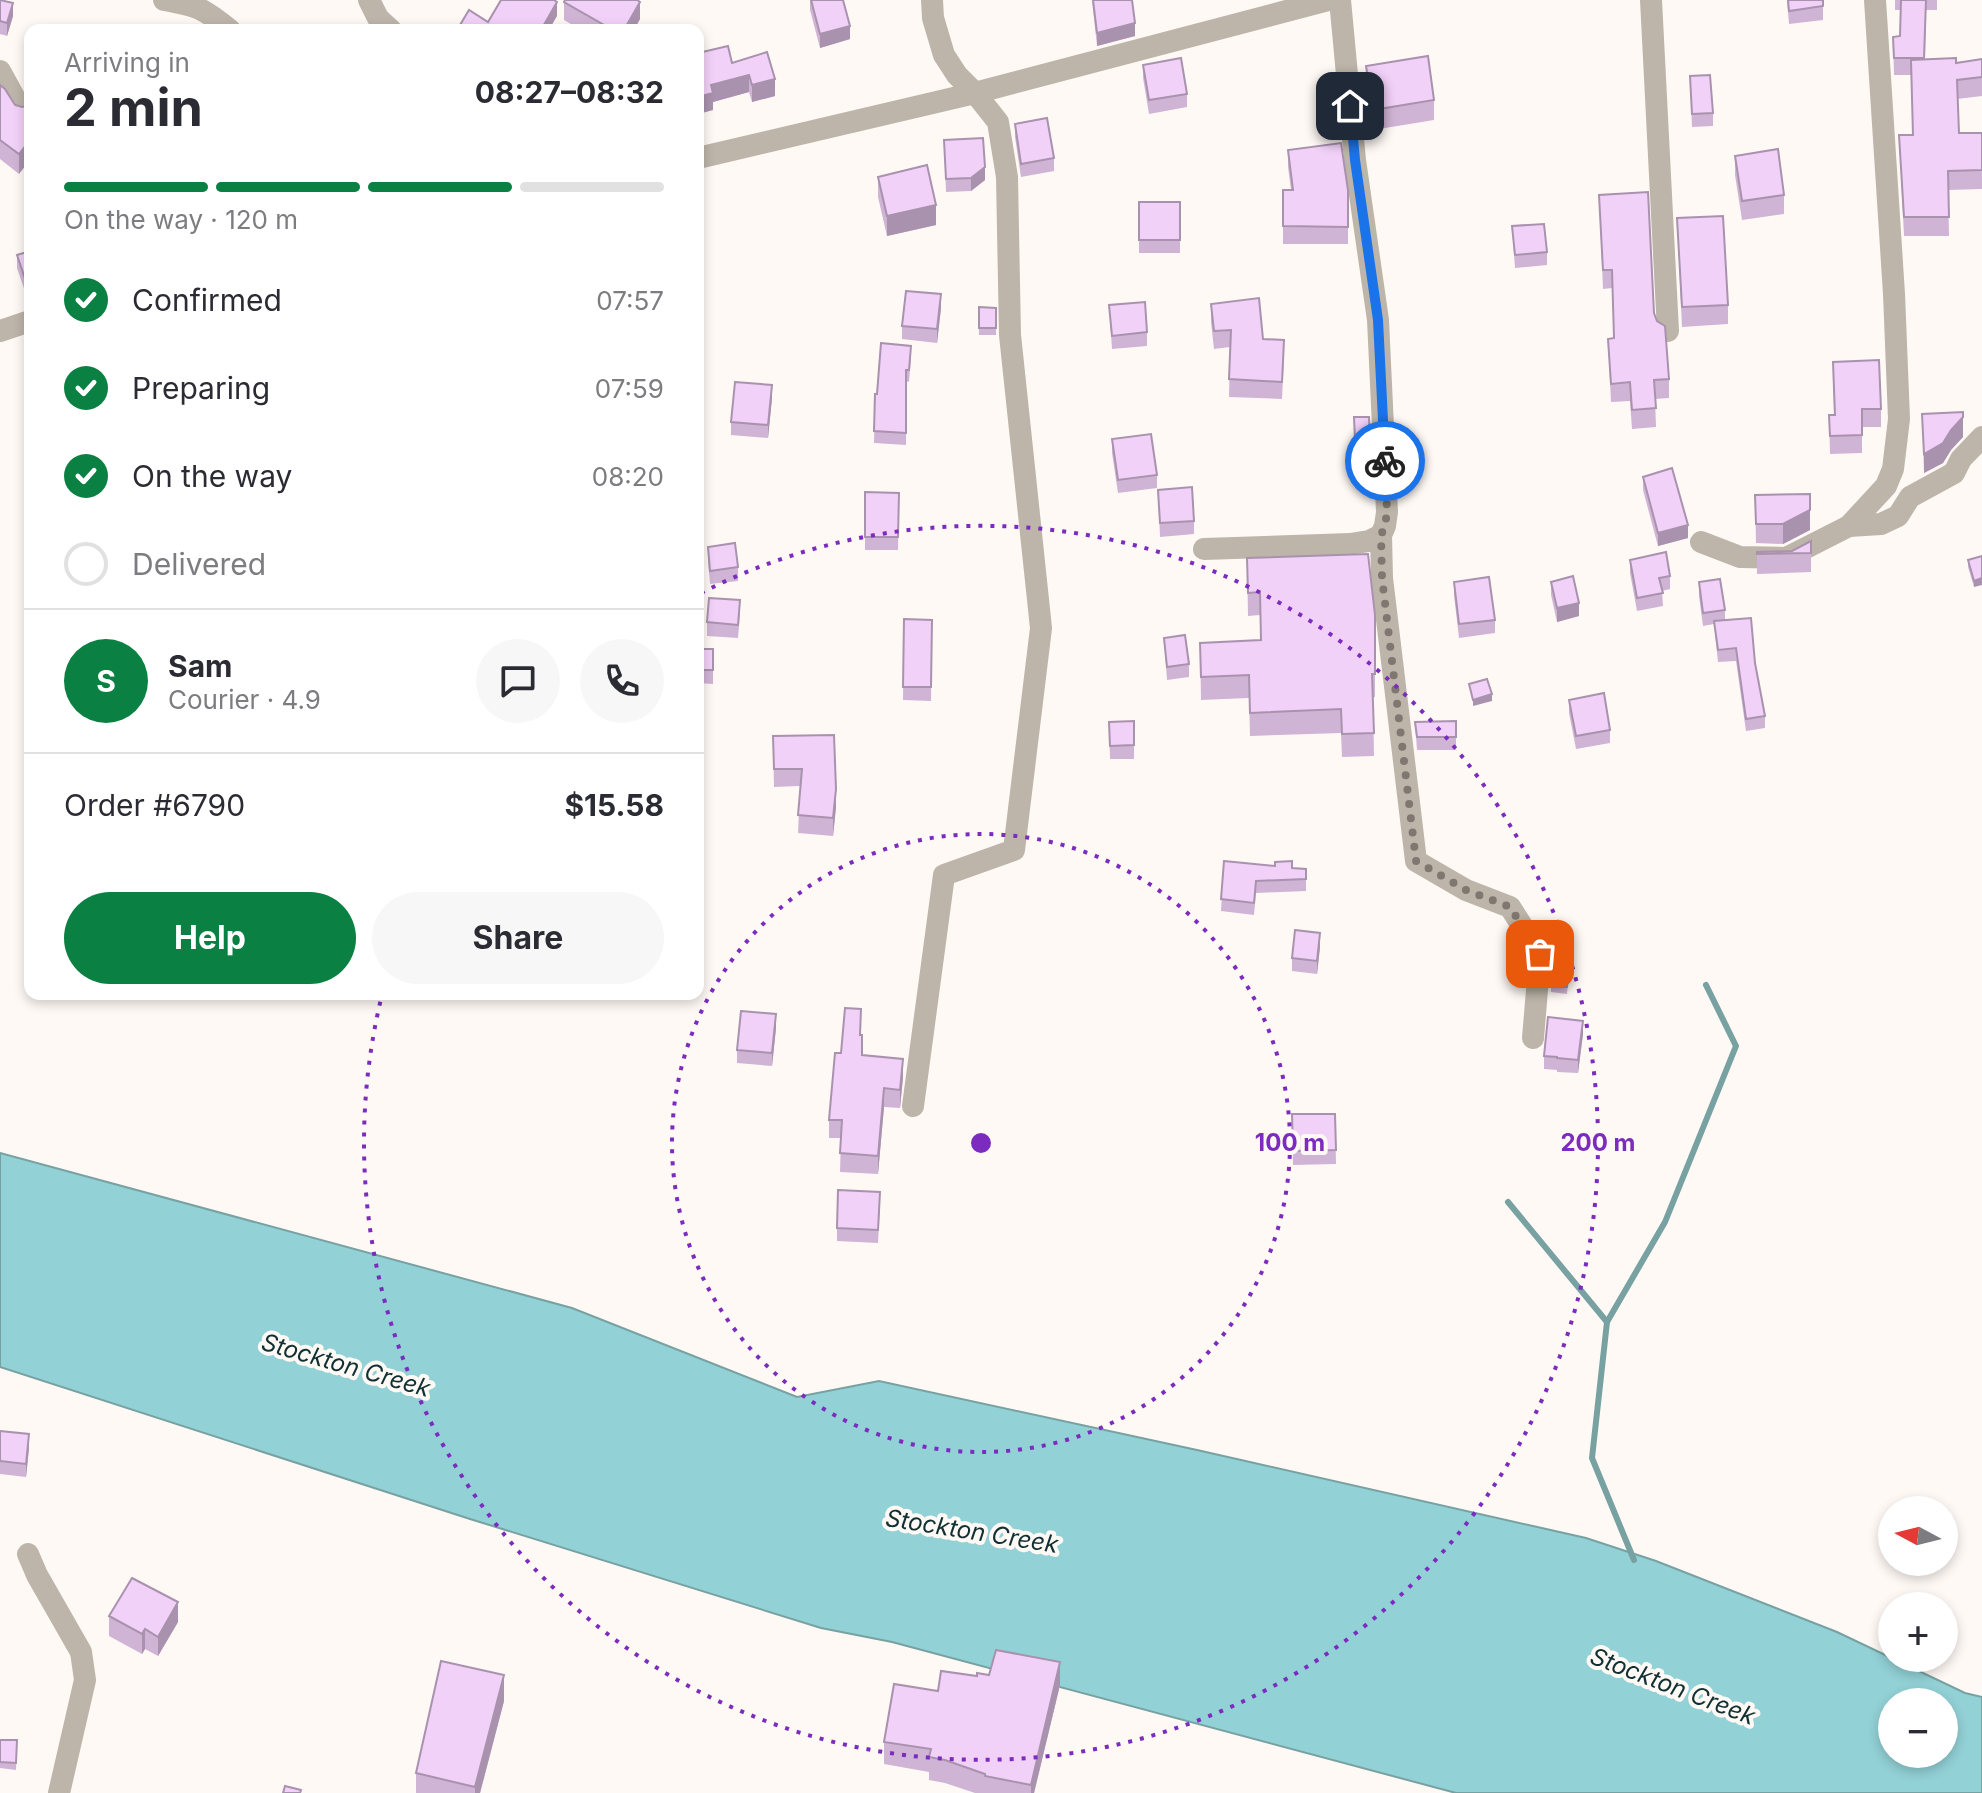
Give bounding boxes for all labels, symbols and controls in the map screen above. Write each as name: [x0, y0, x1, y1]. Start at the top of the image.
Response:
text: Arriving in: [64, 47, 190, 78]
pin: [1316, 72, 1384, 140]
text: 08:27–08:32: [475, 74, 664, 110]
text: 2 min: [64, 76, 203, 139]
icon: home: [1328, 84, 1372, 128]
text: On the way · 120 m: [64, 204, 298, 235]
icon: check: [64, 278, 108, 322]
text: Confirmed: [132, 282, 282, 318]
text: 07:57: [596, 285, 664, 316]
icon: check: [64, 366, 108, 410]
text: Preparing: [132, 370, 270, 406]
text: 07:59: [595, 373, 664, 404]
courier: [1345, 421, 1425, 501]
icon: bike: [1363, 439, 1407, 483]
icon: check: [64, 454, 108, 498]
text: On the way: [132, 458, 292, 494]
text: 08:20: [592, 461, 664, 492]
text: Delivered: [132, 546, 266, 582]
button: chat: [476, 639, 560, 723]
button: phone: [580, 639, 664, 723]
text: Sam: [168, 648, 232, 684]
text: S: [96, 663, 116, 699]
text: Courier · 4.9: [168, 684, 321, 715]
text: Order #6790: [64, 787, 245, 823]
text: $15.58: [564, 787, 664, 823]
button: Help: [64, 892, 356, 984]
button: Share: [372, 892, 664, 984]
pin: [1506, 920, 1574, 988]
icon: bag: [1518, 932, 1562, 976]
text: 100 m: [1255, 1128, 1325, 1157]
text: 200 m: [1560, 1128, 1636, 1157]
centre of rings: [967, 1129, 995, 1157]
water label: Stockton Creek: [258, 1327, 435, 1403]
north arrow: [1878, 1496, 1958, 1576]
map controls: [1878, 1496, 1958, 1768]
water label: Stockton Creek: [884, 1503, 1061, 1559]
button: +: [1878, 1592, 1958, 1672]
water label: Stockton Creek: [1586, 1641, 1760, 1731]
button: −: [1878, 1688, 1958, 1768]

